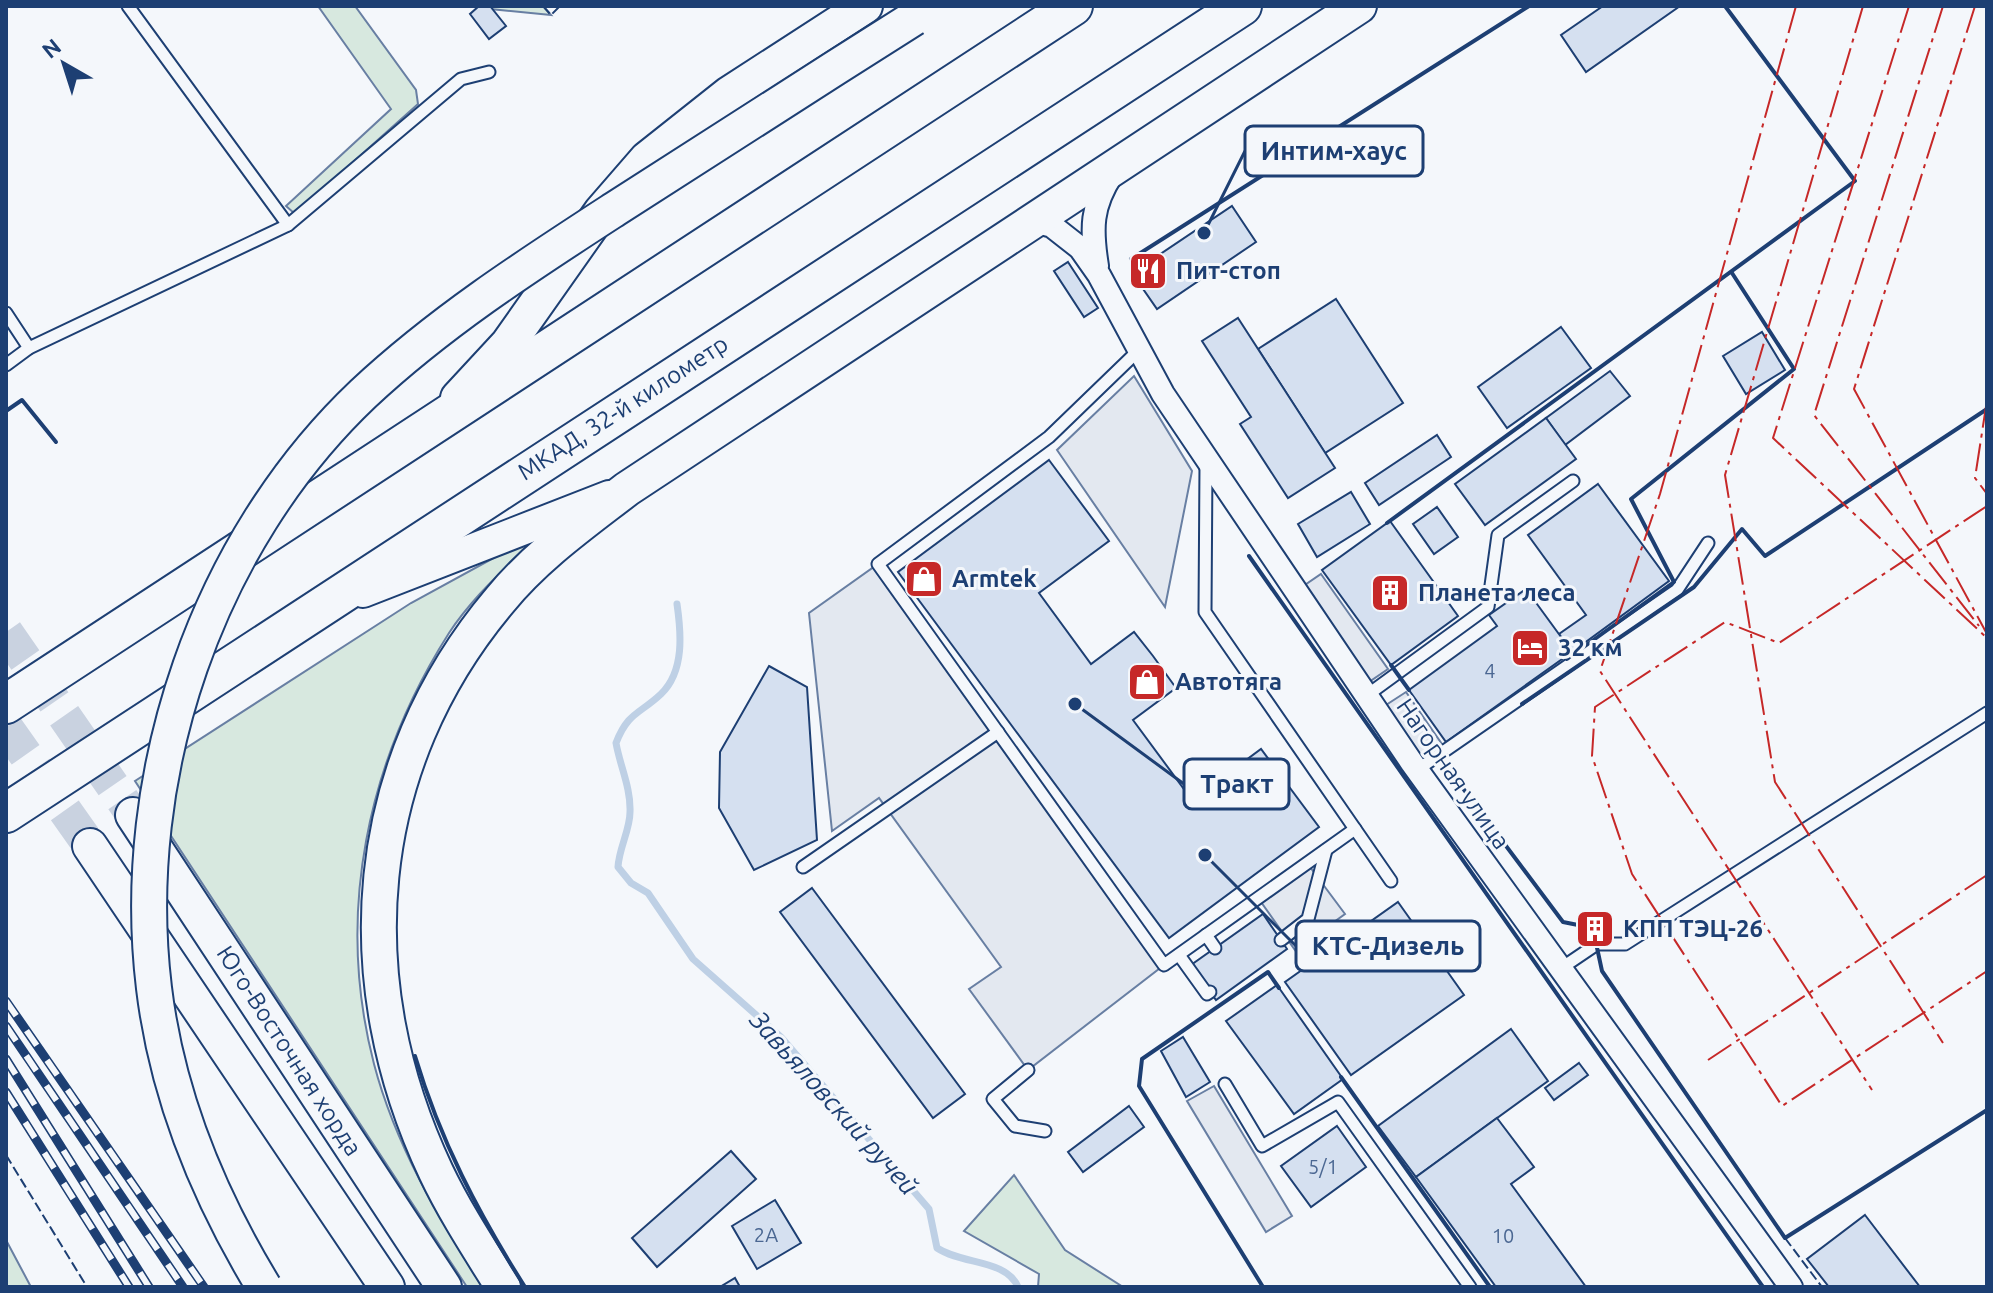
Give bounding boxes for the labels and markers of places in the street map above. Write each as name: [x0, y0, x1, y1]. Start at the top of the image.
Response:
callout: Интим-хаус: [1245, 126, 1423, 176]
restaurant icon: Пит-стоп: [1127, 250, 1169, 292]
place label: Пит-стоп: [1176, 257, 1281, 284]
shop icon: Armtek: [903, 558, 945, 600]
place label: Armtek: [952, 565, 1037, 592]
building icon: Планета леса: [1369, 572, 1411, 614]
place label: Планета леса: [1418, 579, 1575, 606]
hotel icon: 32 км: [1509, 627, 1551, 669]
place label: 32 км: [1558, 634, 1622, 661]
shop icon: Автотяга: [1126, 661, 1168, 703]
place label: Автотяга: [1175, 668, 1282, 695]
callout: Тракт: [1184, 759, 1289, 809]
building icon: КПП ТЭЦ-26: [1574, 908, 1616, 950]
place label: КПП ТЭЦ-26: [1623, 915, 1763, 942]
callout: КТС-Дизель: [1296, 921, 1480, 971]

